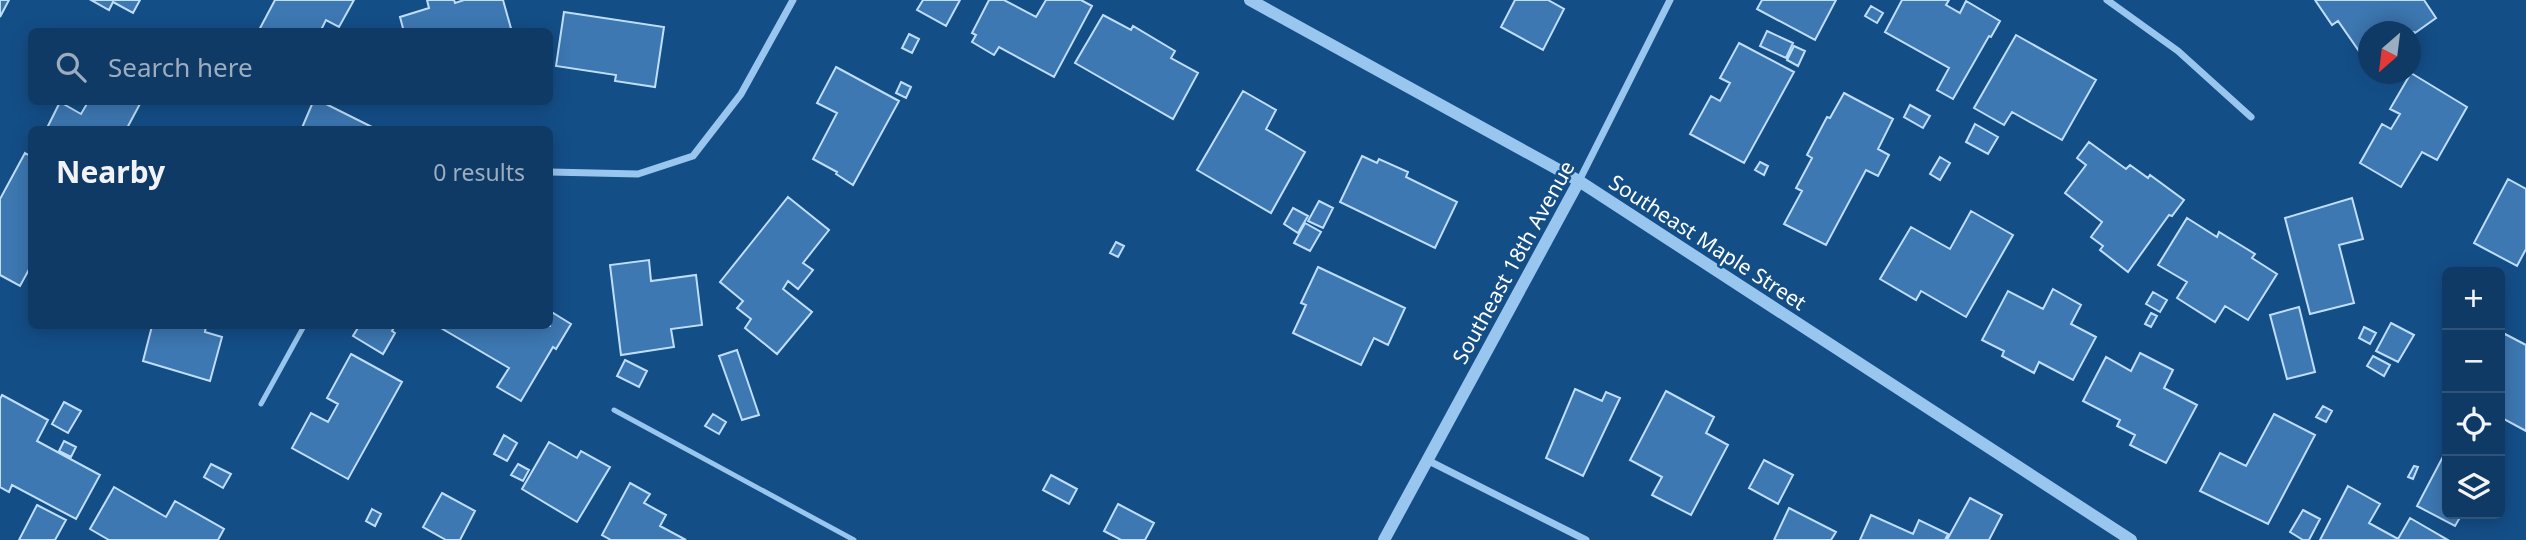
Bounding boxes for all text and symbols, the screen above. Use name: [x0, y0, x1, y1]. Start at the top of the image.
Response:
north arrow: [2358, 21, 2421, 84]
search box: [28, 28, 553, 105]
icon: search: [52, 48, 90, 86]
text: Search here: [108, 49, 253, 85]
text: Nearby: [56, 151, 165, 192]
street label: Southeast 18th Avenue: [1445, 155, 1581, 369]
text: 0 results: [433, 156, 525, 188]
street label: Southeast Maple Street: [1604, 168, 1812, 316]
map controls: [2442, 267, 2505, 519]
button: +: [2442, 267, 2505, 330]
button: −: [2442, 330, 2505, 393]
button: locate: [2442, 393, 2505, 456]
button: layers: [2442, 456, 2505, 519]

